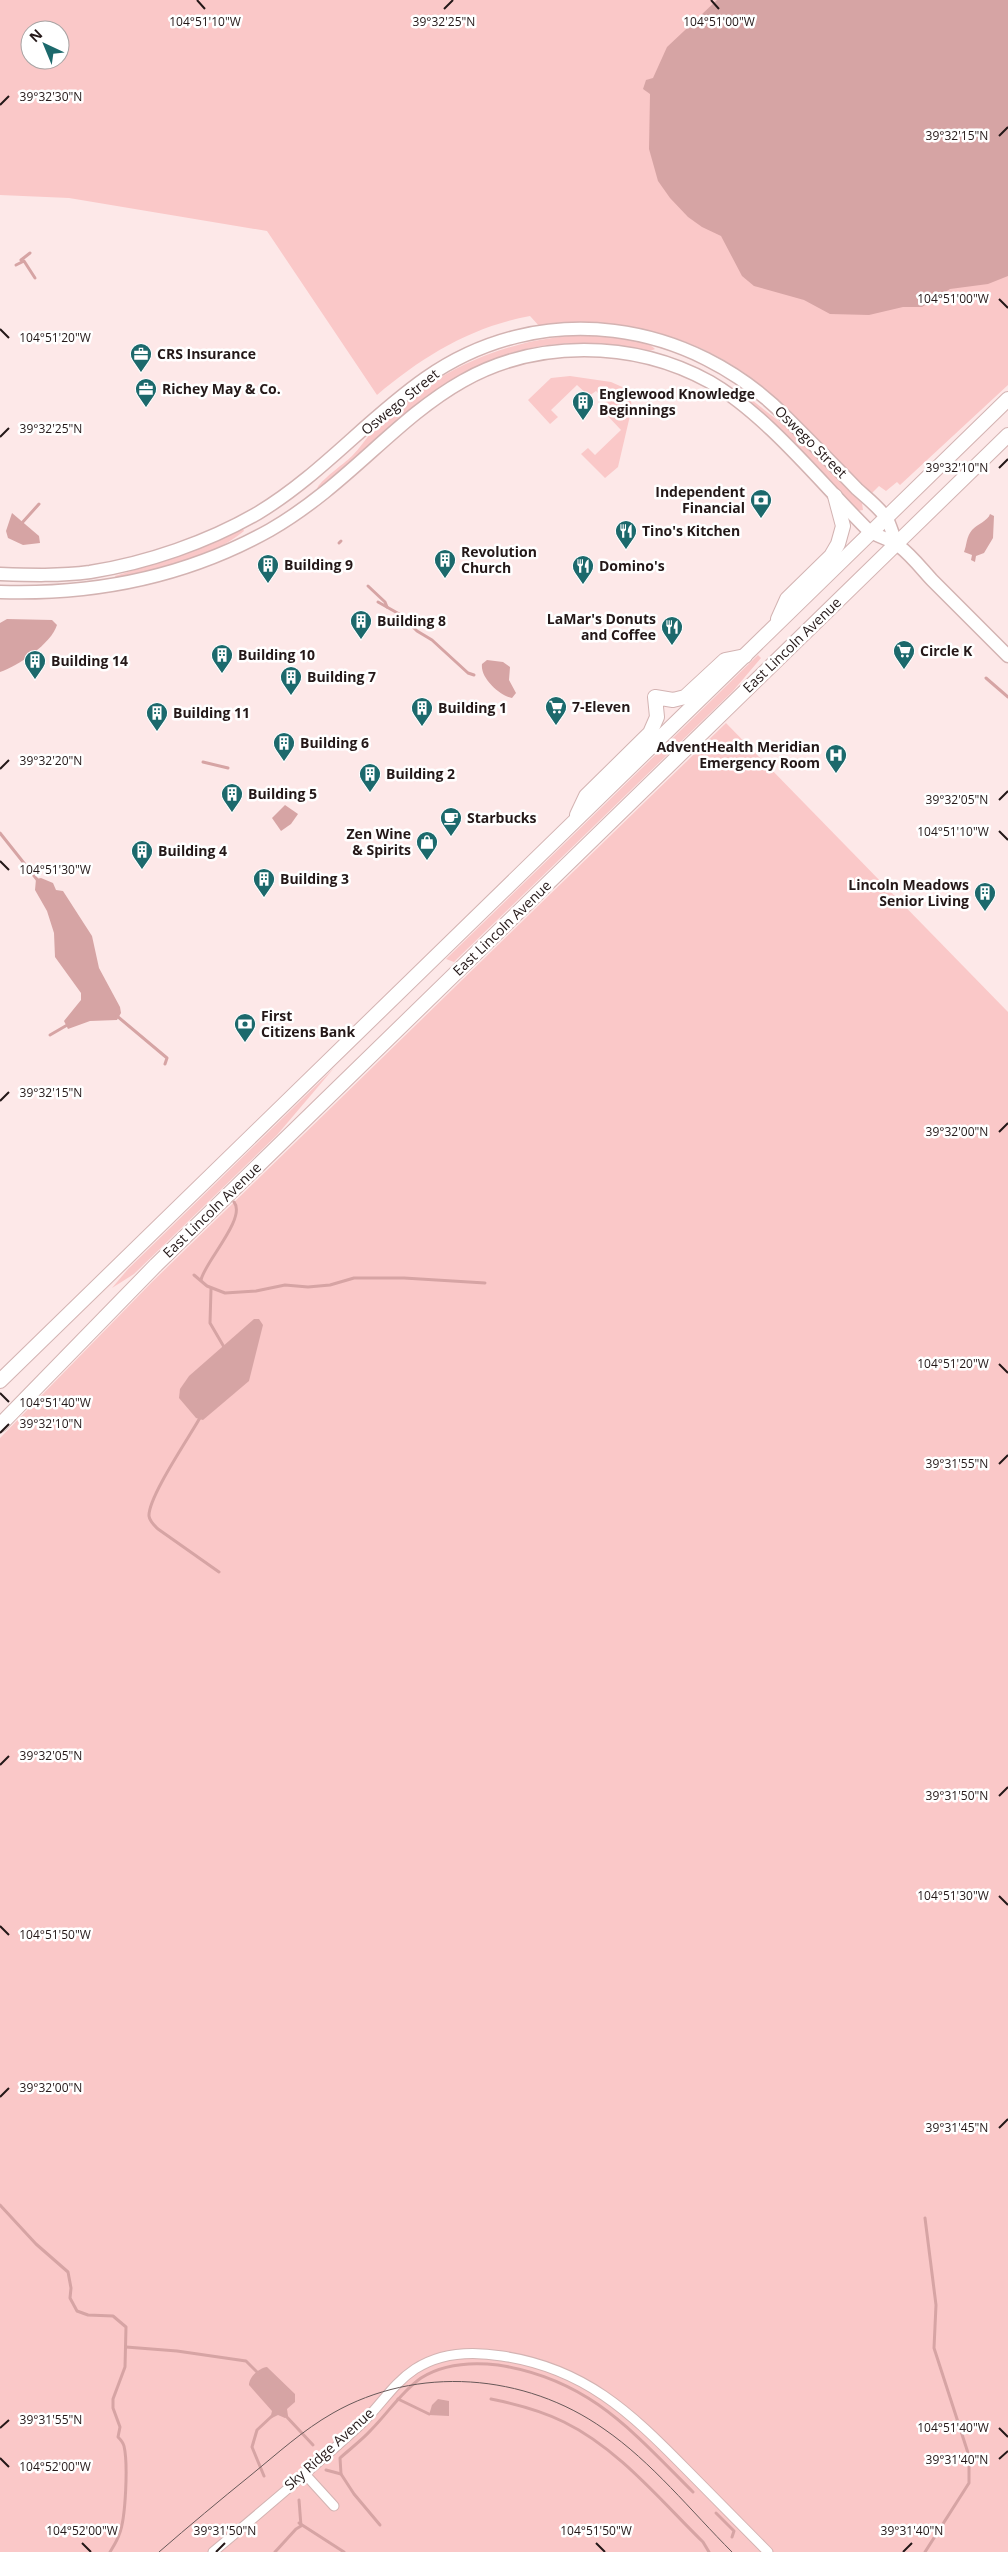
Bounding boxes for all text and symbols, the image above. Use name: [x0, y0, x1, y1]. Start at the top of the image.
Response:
text: 104°51'10"W: [169, 13, 241, 30]
text: 39°32'25"N: [413, 13, 475, 30]
text: 104°51'00"W: [683, 13, 755, 30]
north arrow: [20, 20, 70, 70]
text: N: [25, 24, 46, 46]
text: 39°32'30"N: [20, 88, 82, 105]
text: 39°32'15"N: [926, 127, 988, 144]
text: 104°51'00"W: [917, 290, 989, 307]
text: 104°51'20"W: [19, 329, 91, 346]
office icon: CRS Insurance: [129, 342, 153, 373]
place label: CRS Insurance: [157, 344, 256, 363]
street label: Oswego Street: [357, 364, 443, 439]
office icon: Richey May & Co.: [134, 377, 158, 408]
place label: Richey May & Co.: [162, 379, 281, 398]
place label: Englewood Knowledge Beginnings: [599, 384, 755, 419]
building icon: Englewood Knowledge Beginnings: [571, 390, 595, 421]
street label: Oswego Street: [771, 401, 852, 482]
text: 39°32'25"N: [20, 420, 82, 437]
text: 39°32'10"N: [926, 459, 988, 476]
place label: Independent Financial: [655, 482, 745, 517]
bank icon: Independent Financial: [749, 488, 773, 519]
restaurant icon: Tino's Kitchen: [614, 519, 638, 550]
place label: Tino's Kitchen: [642, 521, 740, 540]
place label: Revolution Church: [461, 542, 537, 577]
building icon: Revolution Church: [433, 548, 457, 579]
building icon: Building 9: [256, 553, 280, 584]
restaurant icon: Domino's: [571, 554, 595, 585]
place label: Building 9: [284, 555, 353, 574]
place label: Domino's: [599, 556, 665, 575]
street label: East Lincoln Avenue: [738, 593, 845, 697]
building icon: Building 8: [349, 609, 373, 640]
place label: LaMar's Donuts and Coffee: [547, 609, 656, 644]
place label: Building 8: [377, 611, 446, 630]
restaurant icon: LaMar's Donuts and Coffee: [660, 615, 684, 646]
supermarket icon: Circle K: [892, 639, 916, 670]
place label: Circle K: [920, 641, 973, 660]
building icon: Building 10: [210, 643, 234, 674]
place label: Building 10: [238, 645, 315, 664]
building icon: Building 14: [23, 649, 47, 680]
place label: Building 14: [51, 651, 128, 670]
building icon: Building 7: [279, 665, 303, 696]
place label: Building 7: [307, 667, 376, 686]
supermarket icon: 7-Eleven: [544, 695, 568, 726]
building icon: Building 1: [410, 696, 434, 727]
place label: 7-Eleven: [572, 697, 630, 716]
place label: Building 1: [438, 698, 507, 717]
building icon: Building 11: [145, 701, 169, 732]
place label: Building 11: [173, 703, 250, 722]
building icon: Building 6: [272, 731, 296, 762]
place label: Building 6: [300, 733, 369, 752]
place label: AdventHealth Meridian Emergency Room: [656, 737, 820, 772]
hospital icon: AdventHealth Meridian Emergency Room: [824, 743, 848, 774]
text: 39°32'20"N: [20, 752, 82, 769]
building icon: Building 2: [358, 762, 382, 793]
place label: Building 2: [386, 764, 455, 783]
building icon: Building 5: [220, 782, 244, 813]
place label: Building 5: [248, 784, 317, 803]
text: 39°32'05"N: [926, 791, 988, 808]
cafe icon: Starbucks: [439, 806, 463, 837]
place label: Starbucks: [467, 808, 537, 827]
text: 104°51'10"W: [917, 823, 989, 840]
place label: Zen Wine & Spirits: [347, 824, 411, 859]
shop icon: Zen Wine & Spirits: [415, 830, 439, 861]
building icon: Building 4: [130, 839, 154, 870]
place label: Building 4: [158, 841, 227, 860]
text: 104°51'30"W: [19, 861, 91, 878]
building icon: Building 3: [252, 867, 276, 898]
place label: Building 3: [280, 869, 349, 888]
place label: Lincoln Meadows Senior Living: [848, 875, 969, 910]
street label: East Lincoln Avenue: [448, 876, 555, 980]
building icon: Lincoln Meadows Senior Living: [973, 881, 997, 912]
place label: First Citizens Bank: [261, 1006, 356, 1041]
bank icon: First Citizens Bank: [233, 1012, 257, 1043]
text: 39°32'15"N: [20, 1084, 82, 1101]
text: 39°32'00"N: [926, 1123, 988, 1140]
street label: East Lincoln Avenue: [158, 1158, 265, 1262]
text: 104°51'20"W: [917, 1355, 989, 1372]
text: 104°51'40"W: [19, 1394, 91, 1411]
text: 39°32'10"N: [20, 1415, 82, 1432]
text: 39°31'55"N: [926, 1455, 988, 1472]
text: 39°32'05"N: [20, 1747, 82, 1764]
text: 39°31'50"N: [926, 1787, 988, 1804]
text: 104°51'30"W: [917, 1887, 989, 1904]
text: 104°51'50"W: [19, 1926, 91, 1943]
text: 39°32'00"N: [20, 2079, 82, 2096]
text: 39°31'45"N: [926, 2119, 988, 2136]
street label: Sky Ridge Avenue: [280, 2403, 378, 2494]
text: 39°31'55"N: [20, 2411, 82, 2428]
text: 104°51'40"W: [917, 2419, 989, 2436]
text: 39°31'40"N: [926, 2451, 988, 2468]
text: 104°52'00"W: [19, 2458, 91, 2475]
text: 104°52'00"W: [46, 2522, 118, 2539]
text: 39°31'50"N: [194, 2522, 256, 2539]
text: 104°51'50"W: [560, 2522, 632, 2539]
text: 39°31'40"N: [881, 2522, 943, 2539]

